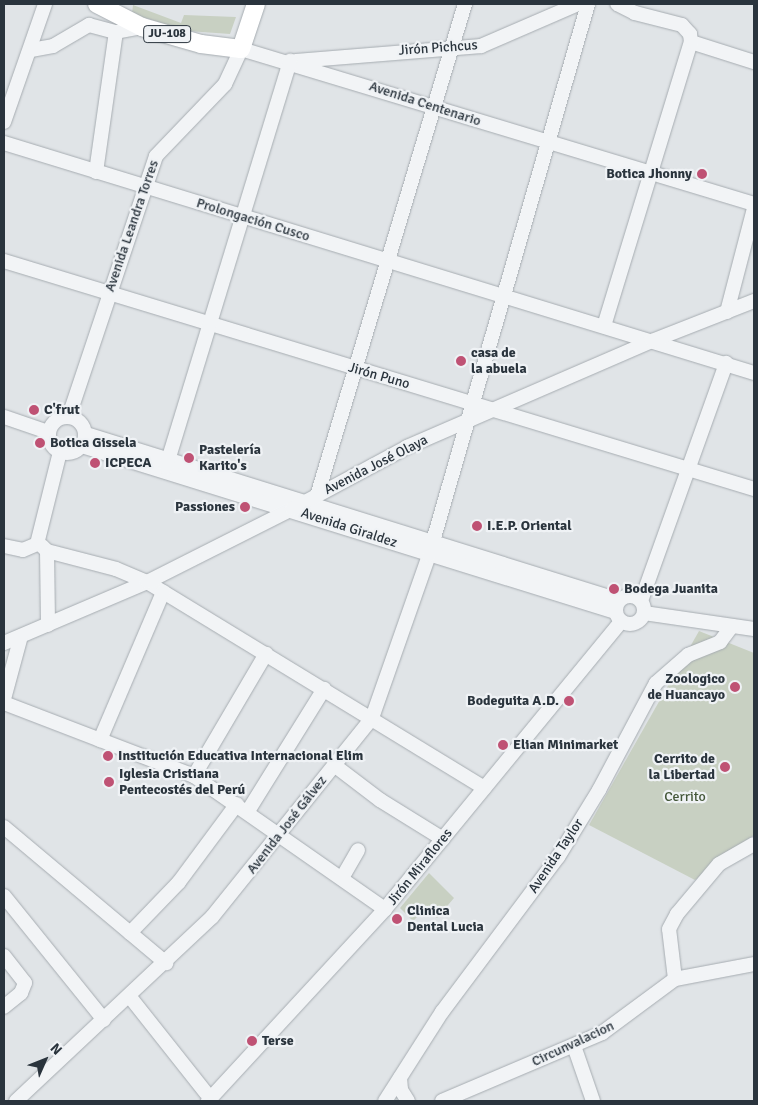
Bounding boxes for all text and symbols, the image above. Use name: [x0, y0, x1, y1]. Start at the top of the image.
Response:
road number: JU-108: [142, 24, 192, 44]
street label: Jirón Pichcus: [398, 37, 478, 59]
street label: Avenida Centenario: [367, 78, 483, 130]
street label: Avenida Leandra Torres: [102, 158, 162, 294]
place label: Botica Jhonny: [606, 166, 692, 182]
marker: Botica Jhonny: [696, 168, 708, 180]
street label: Prolongación Cusco: [194, 195, 312, 245]
place label: casa de la abuela: [471, 345, 527, 378]
marker: casa de la abuela: [455, 355, 467, 367]
street label: Jirón Puno: [346, 359, 412, 393]
place label: C'frut: [44, 402, 80, 418]
marker: C'frut: [28, 404, 40, 416]
street label: Avenida José Olaya: [321, 432, 431, 498]
place label: Botica Gissela: [50, 435, 137, 451]
marker: Botica Gissela: [34, 437, 46, 449]
place label: Pastelería Karito's: [199, 442, 261, 474]
marker: Pastelería Karito's: [183, 452, 195, 464]
place label: ICPECA: [105, 455, 152, 471]
marker: ICPECA: [89, 457, 101, 469]
place label: Passiones: [175, 499, 235, 515]
marker: Passiones: [239, 501, 251, 513]
street label: Avenida Giraldez: [299, 505, 399, 551]
place label: I.E.P. Oriental: [487, 518, 572, 534]
marker: I.E.P. Oriental: [471, 520, 483, 532]
place label: Bodega Juanita: [624, 581, 718, 597]
marker: Bodega Juanita: [608, 583, 620, 595]
place label: Zoologico de Huancayo: [648, 671, 725, 704]
marker: Zoologico de Huancayo: [729, 681, 741, 693]
place label: Bodeguita A.D.: [467, 693, 559, 709]
marker: Bodeguita A.D.: [563, 695, 575, 707]
place label: Elian Minimarket: [513, 737, 618, 753]
marker: Elian Minimarket: [497, 739, 509, 751]
place label: Institución Educativa Internacional Elim: [118, 748, 363, 764]
marker: Institución Educativa Internacional Elim: [102, 750, 114, 762]
place label: Cerrito de la Libertad: [649, 751, 715, 784]
marker: Cerrito de la Libertad: [719, 761, 731, 773]
place label: Iglesia Cristiana Pentecostés del Perú: [119, 766, 245, 799]
street label: Avenida José Gálvez: [243, 773, 331, 877]
marker: Iglesia Cristiana Pentecostés del Perú: [103, 776, 115, 788]
park label: Cerrito: [664, 789, 706, 805]
street label: Avenida Taylor: [525, 816, 587, 896]
street label: Jirón Miraflores: [384, 825, 456, 909]
place label: Clinica Dental Lucia: [407, 903, 484, 936]
marker: Clinica Dental Lucia: [391, 913, 403, 925]
street label: Circunvalacion: [529, 1018, 617, 1070]
place label: Terse: [262, 1033, 294, 1049]
north arrow: [20, 1035, 70, 1085]
marker: Terse: [246, 1035, 258, 1047]
text: N: [47, 1040, 66, 1059]

